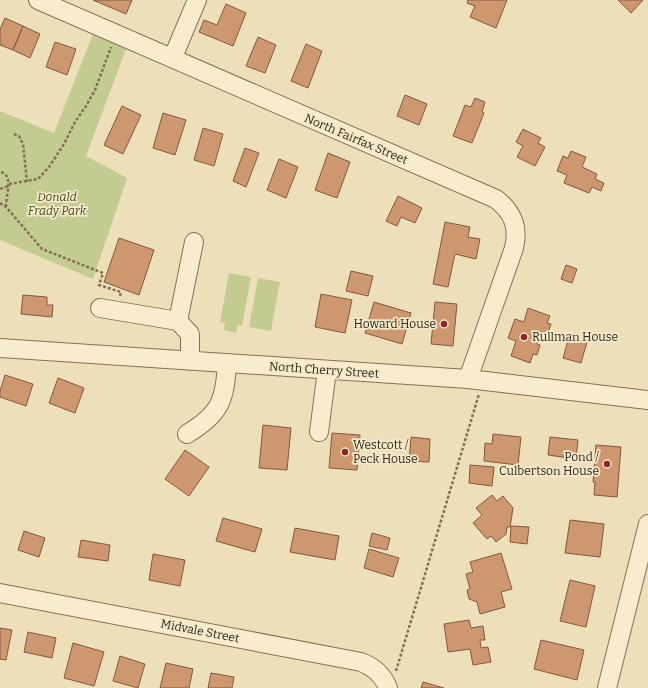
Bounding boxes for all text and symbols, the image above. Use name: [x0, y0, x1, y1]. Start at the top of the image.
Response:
street label: North Fairfax Street: [302, 111, 410, 167]
park label: Donald Frady Park: [28, 190, 87, 218]
place label: Howard House: [354, 317, 436, 331]
marker: Howard House: [439, 319, 449, 329]
place label: Rullman House: [532, 330, 618, 344]
marker: Rullman House: [519, 332, 529, 342]
street label: North Cherry Street: [269, 359, 380, 381]
place label: Westcott / Peck House: [353, 438, 418, 466]
marker: Westcott / Peck House: [340, 447, 350, 457]
place label: Pond / Culbertson House: [499, 450, 599, 478]
marker: Pond / Culbertson House: [602, 459, 612, 469]
street label: Midvale Street: [159, 616, 241, 646]

